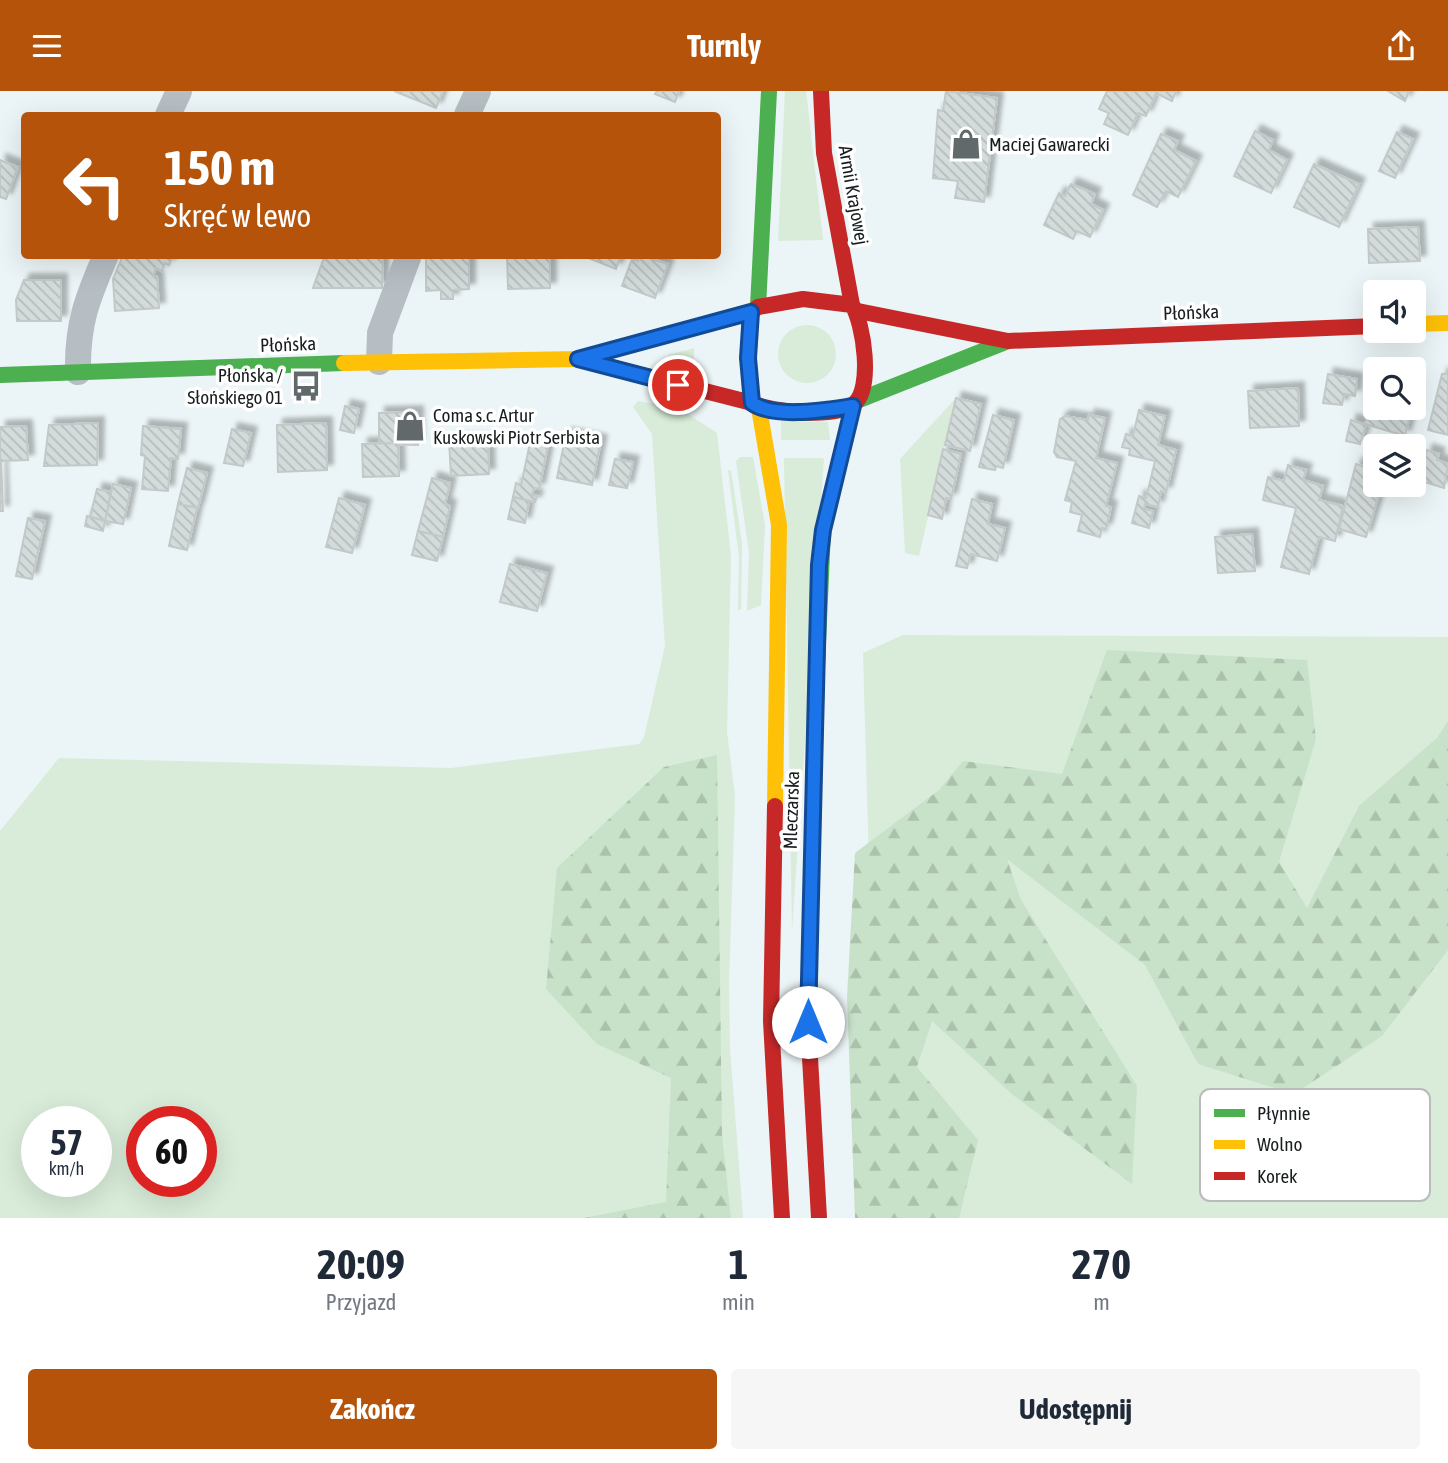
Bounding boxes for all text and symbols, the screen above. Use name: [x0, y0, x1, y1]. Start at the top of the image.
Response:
icon: menu: [28, 27, 66, 65]
text: Turnly: [687, 27, 761, 64]
icon: share: [1382, 27, 1420, 65]
shop icon: Maciej Gawarecki: [949, 127, 983, 161]
place label: Maciej Gawarecki: [989, 133, 1110, 155]
text: 150 m: [164, 139, 275, 195]
icon: left: [49, 140, 140, 231]
street label: Armii Krajowej: [834, 144, 874, 246]
text: Skręć w lewo: [164, 197, 311, 234]
map controls: [1363, 280, 1426, 497]
button: sound: [1363, 280, 1426, 343]
street label: Płońska: [1163, 300, 1219, 324]
street label: Płońska: [260, 332, 316, 356]
pin: [648, 355, 708, 415]
button: search: [1363, 357, 1426, 420]
place label: Płońska / Słońskiego 01: [187, 364, 284, 408]
icon: arrive: [659, 366, 697, 404]
bus stop icon: Płońska / Słońskiego 01: [289, 369, 323, 403]
place label: Coma s.c. Artur Kuskowski Piotr Serbista: [433, 404, 600, 448]
shop icon: Coma s.c. Artur Kuskowski Piotr Serbista: [393, 409, 427, 443]
button: layers: [1363, 434, 1426, 497]
street label: Mleczarska: [779, 770, 803, 850]
position arrow: [771, 985, 845, 1059]
legend: [1200, 1089, 1430, 1201]
text: Płynnie: [1257, 1102, 1310, 1124]
speed limit sign: 60: [126, 1106, 217, 1197]
text: 57: [50, 1122, 83, 1162]
text: Wolno: [1257, 1133, 1302, 1155]
text: km/h: [49, 1158, 84, 1179]
text: Korek: [1257, 1165, 1298, 1187]
text: 20:09: [317, 1240, 405, 1288]
text: 1: [729, 1240, 748, 1288]
text: 270: [1072, 1240, 1131, 1288]
text: Przyjazd: [326, 1289, 396, 1315]
text: min: [722, 1289, 755, 1315]
text: m: [1093, 1289, 1110, 1315]
button: Zakończ: [28, 1369, 717, 1449]
button: Udostępnij: [731, 1369, 1420, 1449]

